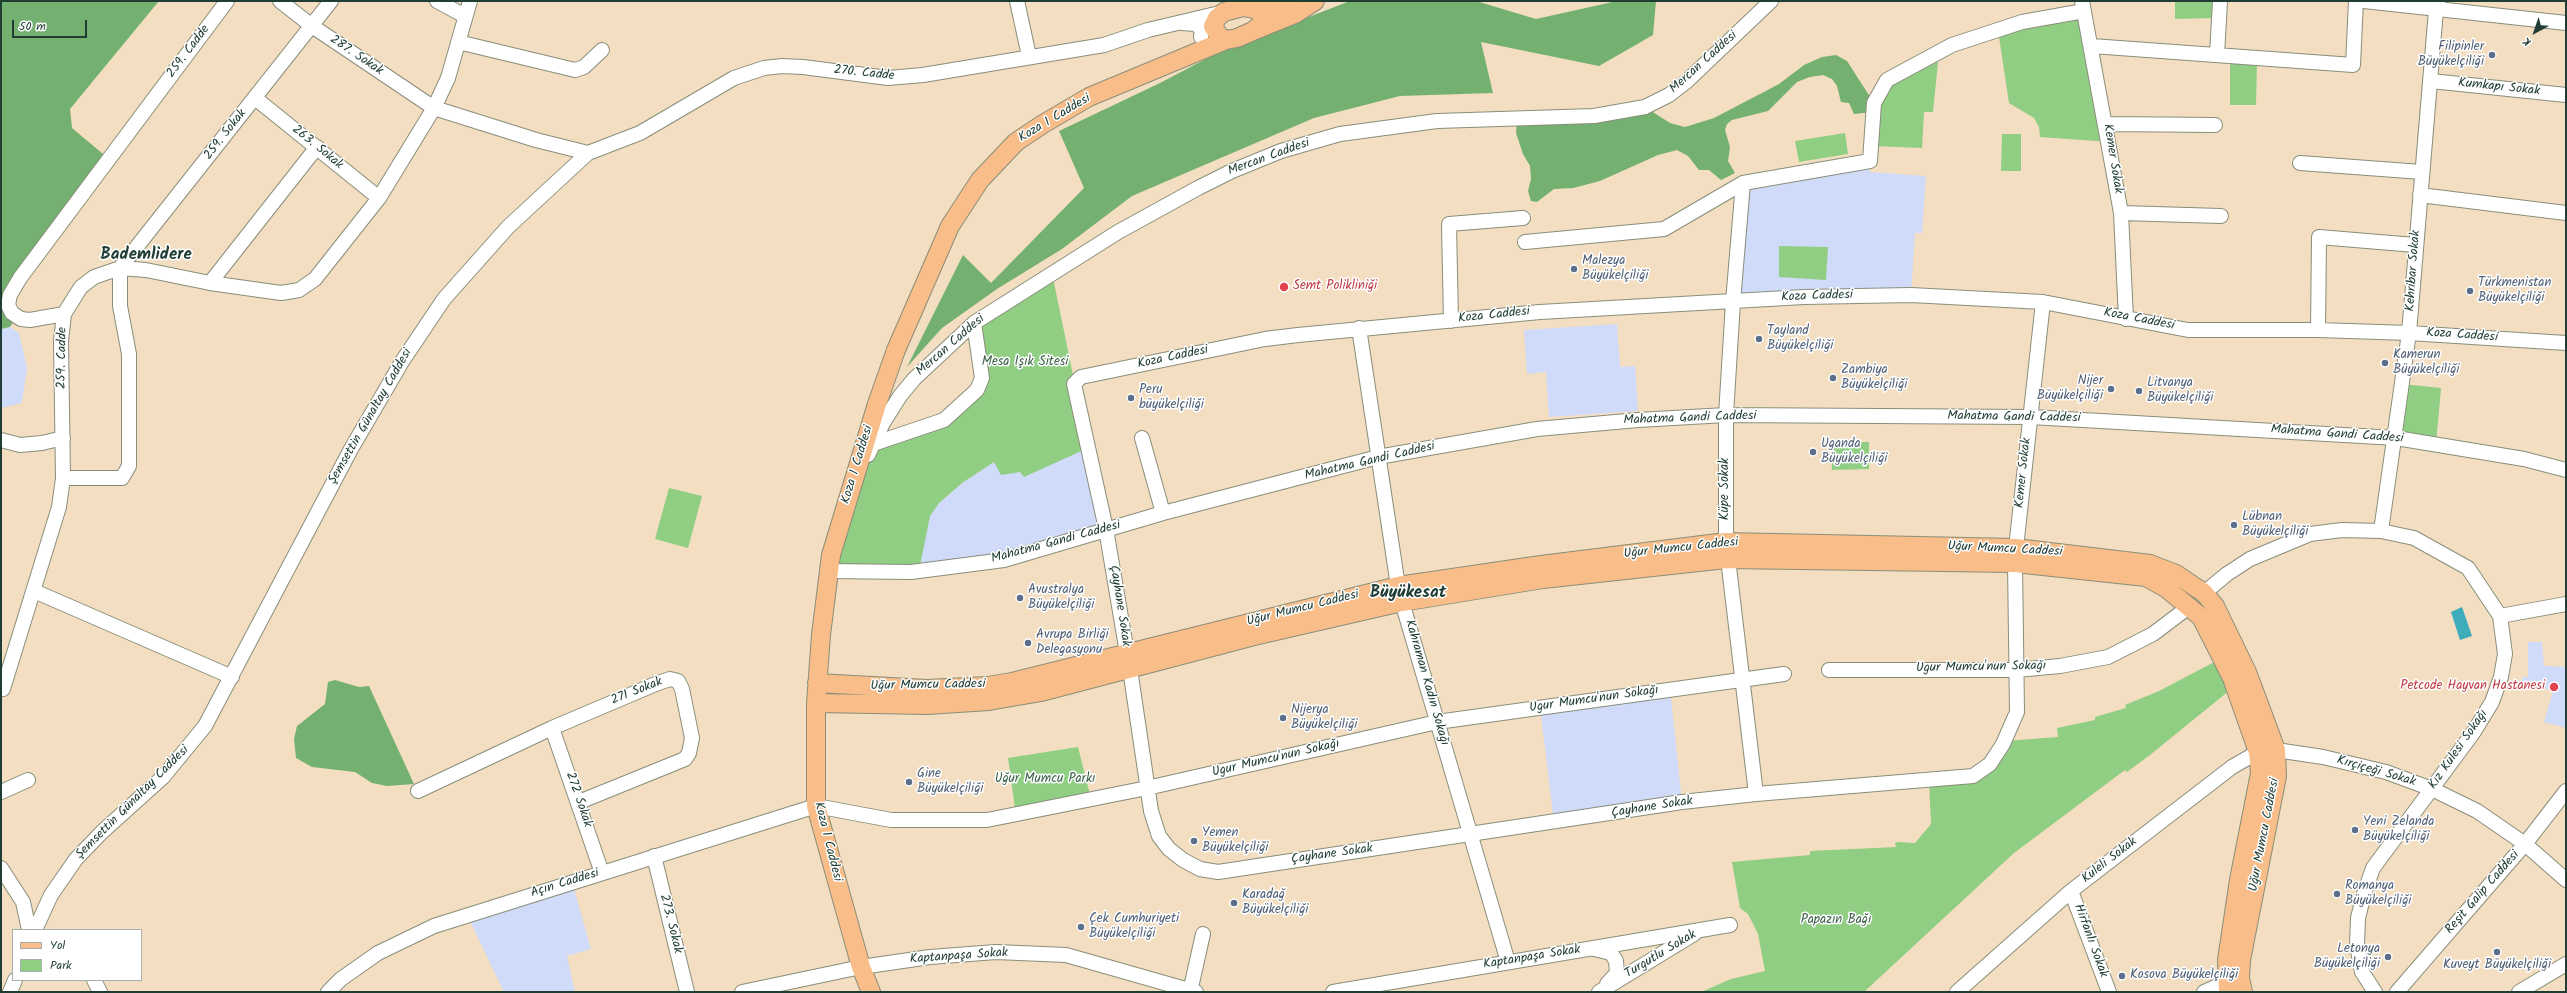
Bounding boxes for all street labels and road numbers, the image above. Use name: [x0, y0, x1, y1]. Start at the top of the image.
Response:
street label: 259. Cadde: [164, 23, 214, 81]
street label: Mercan Caddesi: [1667, 29, 1741, 97]
street label: 287. Sokak: [326, 33, 386, 79]
street label: 270. Cadde: [833, 63, 895, 85]
street label: Kumkapı Sokak: [2457, 76, 2541, 100]
street label: Koza 1 Caddesi: [1016, 91, 1094, 147]
street label: 259. Sokak: [201, 106, 251, 164]
street label: 263. Sokak: [288, 123, 346, 173]
street label: Kemer Sokak: [2099, 123, 2125, 195]
street label: Mercan Caddesi: [1226, 136, 1312, 180]
street label: Kehribar Sokak: [2403, 230, 2425, 312]
street label: Koza Caddesi: [1781, 288, 1853, 306]
street label: Koza Caddesi: [1457, 304, 1531, 328]
street label: Koza Caddesi: [2102, 305, 2176, 335]
street label: Mercan Caddesi: [914, 312, 988, 380]
street label: Koza Caddesi: [2426, 326, 2498, 346]
street label: 259. Cadde: [55, 327, 71, 389]
street label: Koza Caddesi: [1136, 343, 1210, 373]
street label: Şemsettin Günaltay Caddesi: [326, 346, 416, 488]
street label: Mahatma Gandi Caddesi: [1623, 409, 1757, 429]
street label: Mahatma Gandi Caddesi: [1947, 409, 2081, 427]
street label: Mahatma Gandi Caddesi: [2270, 423, 2404, 447]
street label: Koza 1 Caddesi: [839, 424, 877, 506]
street label: Kemer Sokak: [2013, 437, 2035, 509]
street label: Mahatma Gandi Caddesi: [1303, 439, 1437, 485]
street label: Küpe Sokak: [1718, 458, 1734, 520]
street label: Mahatma Gandi Caddesi: [990, 518, 1122, 568]
street label: Uğur Mumcu Caddesi: [1623, 535, 1739, 563]
street label: Uğur Mumcu Caddesi: [1947, 539, 2063, 561]
street label: Çayhane Sokak: [1105, 564, 1133, 648]
street label: Uğur Mumcu Caddesi: [1245, 588, 1361, 630]
street label: Kahraman Kadın Sokağı: [1401, 618, 1451, 748]
street label: Ugur Mumcu'nun Sokağı: [1916, 659, 2046, 677]
street label: 271 Sokak: [609, 675, 665, 709]
street label: Uğur Mumcu Caddesi: [870, 677, 986, 695]
street label: Ugur Mumcu'nun Sokağı: [1528, 683, 1660, 717]
street label: Kız Kulesi Sokağı: [2426, 707, 2492, 793]
street label: Ugur Mumcu'nun Sokağı: [1211, 737, 1341, 781]
street label: Şemsettin Günaltay Caddesi: [73, 743, 193, 863]
street label: Kırçiçeği Sokak: [2335, 753, 2417, 791]
street label: 272 Sokak: [561, 770, 595, 830]
street label: Uğur Mumcu Caddesi: [2246, 777, 2284, 893]
street label: Çayhane Sokak: [1610, 794, 1694, 822]
street label: Koza 1 Caddesi: [810, 801, 844, 883]
street label: Kuleli Sokak: [2079, 835, 2141, 887]
street label: Çayhane Sokak: [1290, 842, 1374, 868]
street label: Reşit Galip Caddesi: [2443, 848, 2523, 938]
street label: Açın Caddesi: [529, 866, 601, 902]
street label: 273. Sokak: [655, 893, 685, 955]
street label: Hirfanlı Sokak: [2070, 902, 2110, 980]
street label: Turgutlu Sokak: [1622, 928, 1700, 982]
street label: Kaptanpaşa Sokak: [1482, 943, 1582, 973]
street label: Kaptanpaşa Sokak: [909, 946, 1009, 968]

